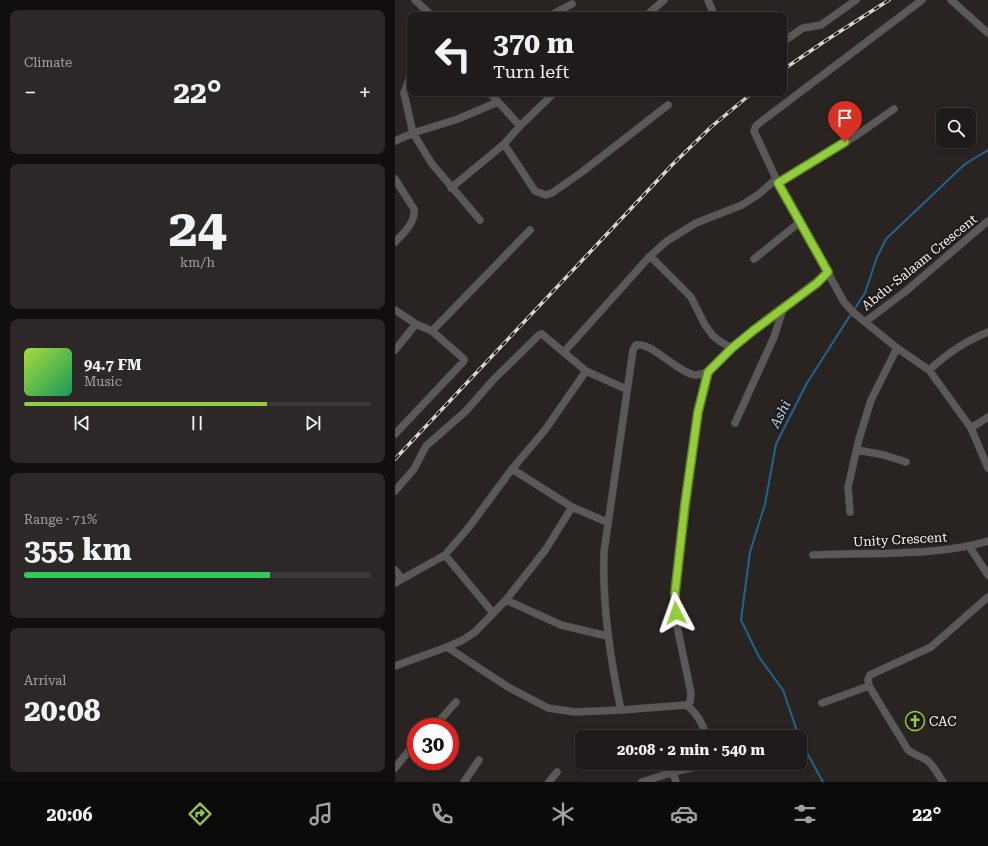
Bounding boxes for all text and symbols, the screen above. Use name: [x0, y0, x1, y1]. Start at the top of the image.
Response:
text: 370 m: [493, 27, 574, 60]
icon: left: [427, 28, 479, 80]
text: Climate: [24, 55, 72, 70]
text: Turn left: [493, 61, 569, 82]
text: 22°: [173, 75, 222, 110]
text: −: [24, 80, 36, 105]
text: +: [359, 80, 371, 105]
pin: [828, 101, 862, 142]
icon: arrive: [834, 107, 856, 129]
map controls: [936, 108, 976, 148]
button: search: [936, 108, 976, 148]
text: 24: [168, 198, 227, 259]
street label: Abdu-Salaam Crescent: [859, 211, 980, 313]
text: km/h: [180, 255, 215, 270]
text: 94.7 FM: [84, 356, 141, 374]
text: Music: [84, 374, 122, 389]
water label: Ashi: [766, 398, 794, 431]
icon: previous: [71, 412, 93, 434]
icon: pause: [186, 412, 208, 434]
icon: next: [302, 412, 324, 434]
text: Range · 71%: [24, 512, 97, 527]
street label: Unity Crescent: [853, 530, 948, 549]
text: 355 km: [24, 532, 132, 567]
position arrow: [655, 592, 697, 634]
text: Arrival: [24, 673, 66, 688]
text: 20:08: [24, 693, 101, 728]
church icon: CAC: [904, 710, 926, 732]
place label: CAC: [929, 714, 956, 729]
speed limit sign: 30: [407, 718, 459, 770]
text: 20:08 · 2 min · 540 m: [617, 741, 765, 759]
icon: directions: [186, 800, 214, 828]
icon: music: [307, 800, 335, 828]
icon: phone: [428, 800, 456, 828]
icon: climate: [549, 800, 577, 828]
icon: car: [670, 800, 698, 828]
icon: filters: [791, 800, 819, 828]
text: 20:06: [47, 804, 93, 825]
text: 22°: [912, 804, 941, 825]

